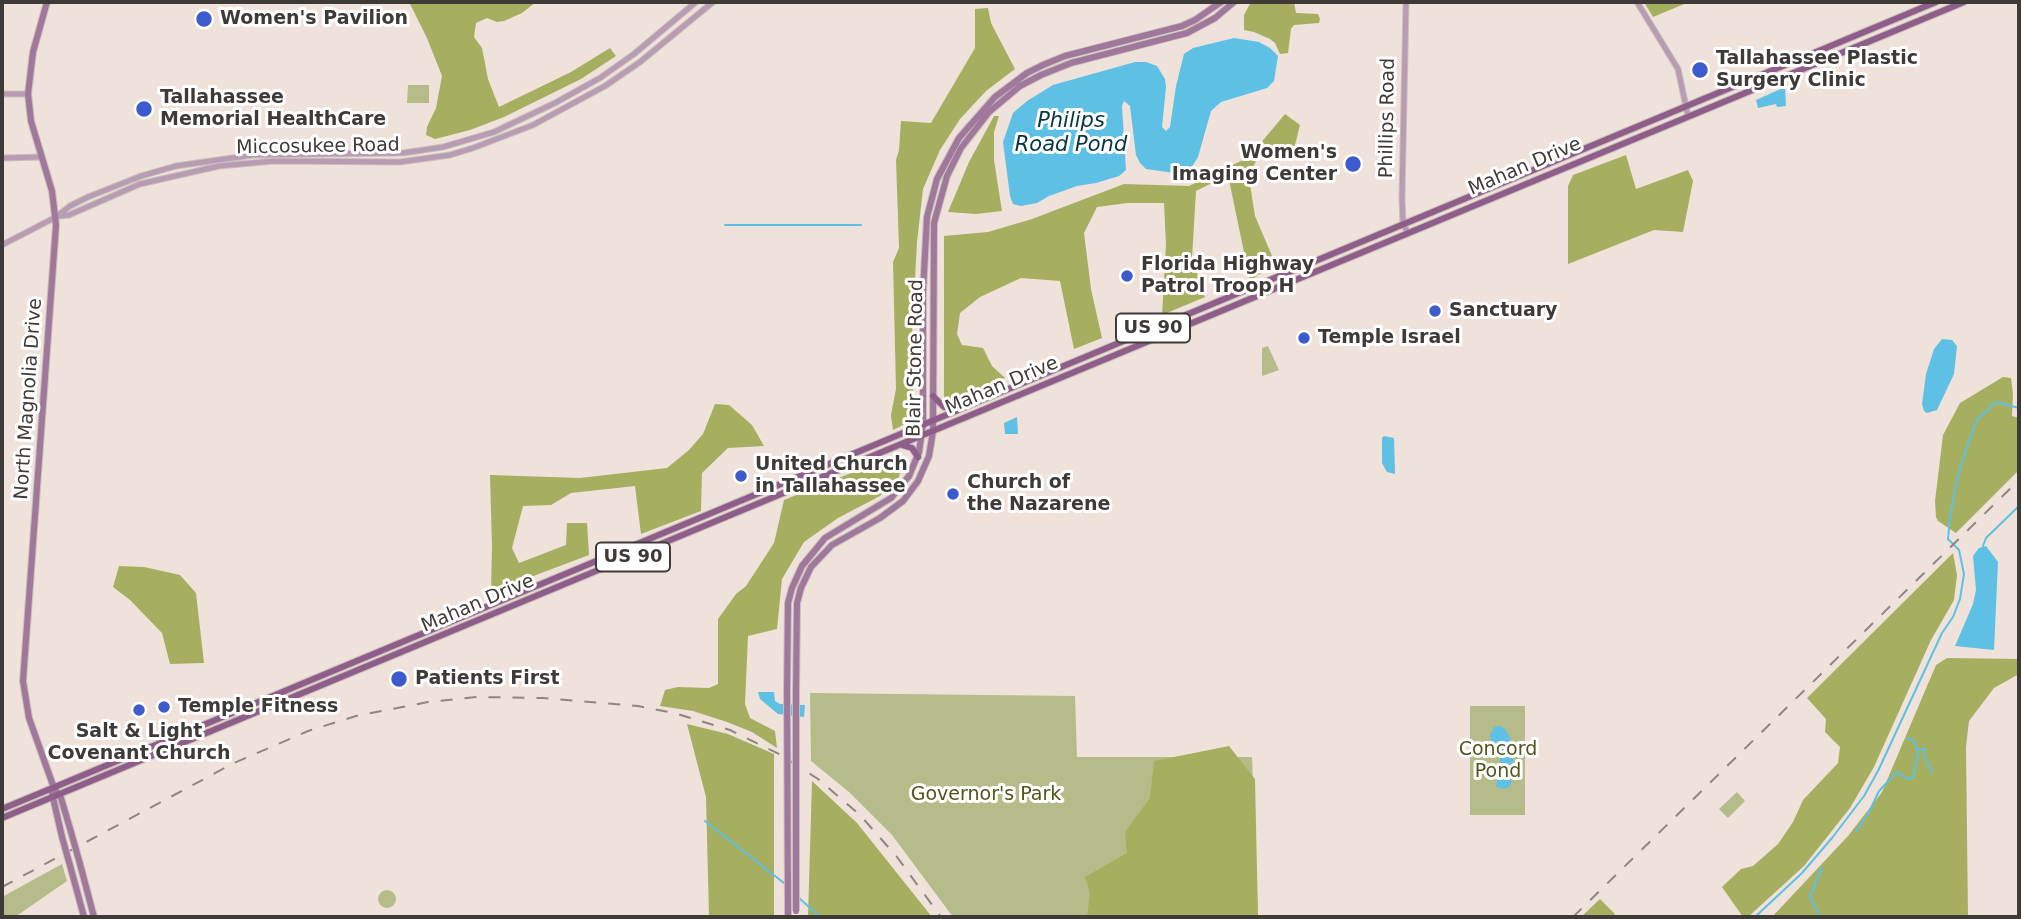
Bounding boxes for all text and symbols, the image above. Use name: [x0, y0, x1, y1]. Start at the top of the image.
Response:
place label: Women's Pavilion: [220, 8, 408, 30]
marker: Women's Pavilion: [194, 9, 214, 29]
place label: Tallahassee Plastic Surgery Clinic: [1716, 48, 1918, 92]
street label: Phillips Road: [1376, 58, 1400, 178]
marker: Tallahassee Plastic Surgery Clinic: [1690, 60, 1710, 80]
place label: Tallahassee Memorial HealthCare: [160, 87, 386, 131]
marker: Tallahassee Memorial HealthCare: [134, 99, 154, 119]
water label: Philips Road Pond: [1015, 109, 1127, 159]
street label: Mahan Drive: [1465, 133, 1585, 201]
street label: Miccosukee Road: [236, 134, 400, 160]
place label: Women's Imaging Center: [1172, 142, 1337, 186]
marker: Women's Imaging Center: [1343, 154, 1363, 174]
place label: Florida Highway Patrol Troop H: [1141, 254, 1314, 298]
marker: Florida Highway Patrol Troop H: [1119, 268, 1135, 284]
street label: Blair Stone Road: [903, 279, 929, 437]
street label: North Magnolia Drive: [11, 298, 47, 500]
place label: Sanctuary: [1449, 300, 1557, 322]
marker: Sanctuary: [1427, 303, 1443, 319]
road number: US 90: [1116, 314, 1190, 342]
place label: Temple Israel: [1318, 327, 1461, 349]
marker: Temple Israel: [1296, 330, 1312, 346]
street label: Mahan Drive: [942, 352, 1062, 420]
place label: United Church in Tallahassee: [755, 454, 908, 498]
marker: United Church in Tallahassee: [733, 468, 749, 484]
place label: Church of the Nazarene: [967, 472, 1110, 516]
marker: Church of the Nazarene: [945, 486, 961, 502]
road number: US 90: [596, 542, 670, 572]
street label: Mahan Drive: [418, 570, 538, 638]
place label: Patients First: [415, 668, 560, 690]
marker: Patients First: [389, 669, 409, 689]
place label: Temple Fitness: [178, 696, 338, 718]
marker: Temple Fitness: [156, 699, 172, 715]
marker: Salt & Light Covenant Church: [131, 702, 147, 718]
place label: Salt & Light Covenant Church: [48, 721, 230, 765]
park label: Concord Pond: [1459, 739, 1537, 783]
park label: Governor's Park: [911, 784, 1061, 806]

